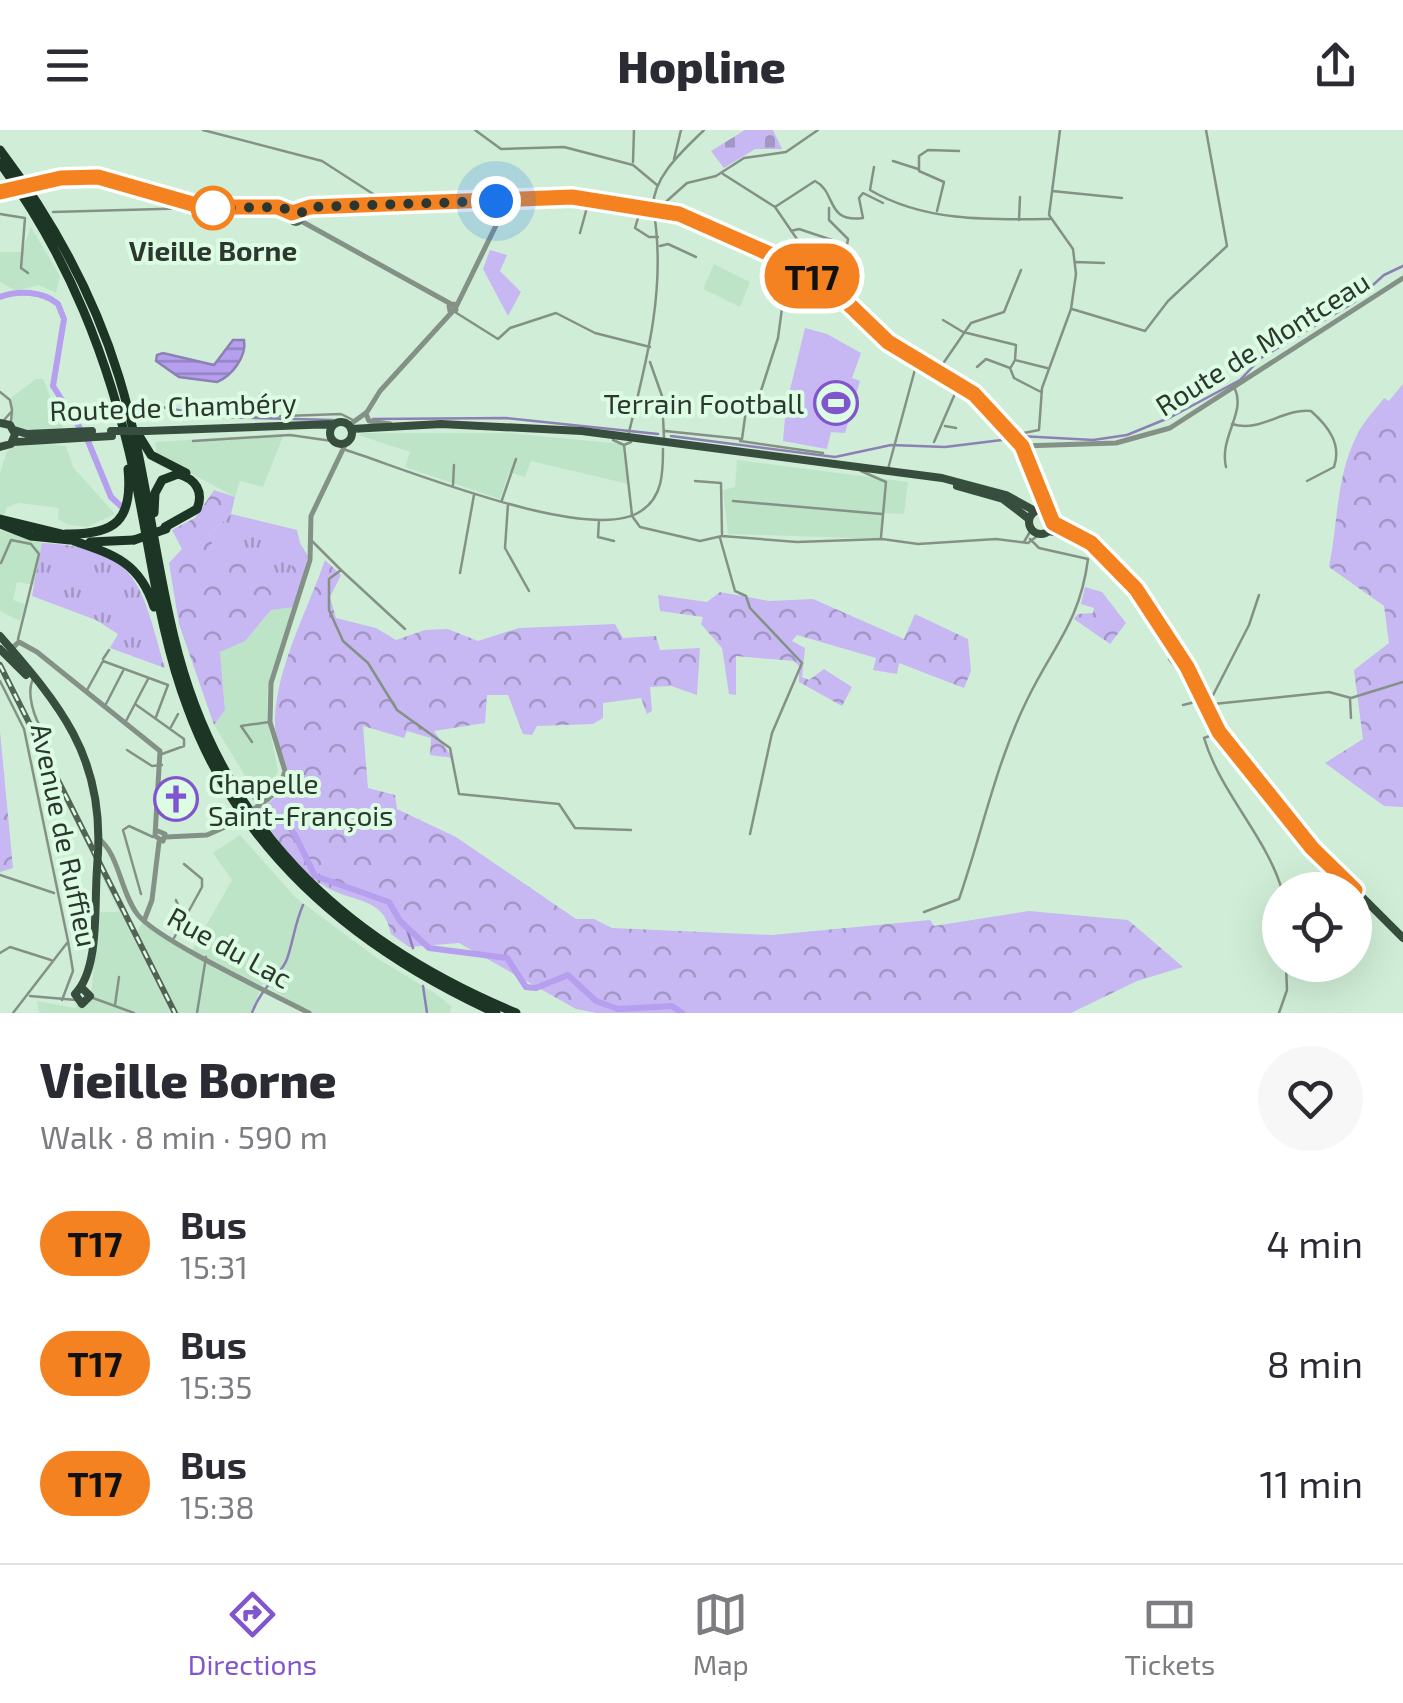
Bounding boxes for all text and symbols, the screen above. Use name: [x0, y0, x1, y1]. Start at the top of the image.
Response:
icon: menu: [40, 38, 95, 93]
text: Hopline: [617, 38, 786, 92]
icon: share: [1308, 38, 1363, 93]
your location: [471, 176, 521, 226]
marker: Vieille Borne: [192, 187, 234, 229]
place label: Vieille Borne: [129, 233, 297, 267]
line badge: T17: [754, 244, 870, 308]
text: T17: [785, 255, 839, 297]
street label: Route de Montceau: [1149, 264, 1375, 422]
sports icon: Terrain Football: [813, 380, 859, 426]
street label: Route de Chambéry: [49, 385, 297, 427]
place label: Terrain Football: [603, 386, 805, 420]
street label: Avenue de Ruffieu: [25, 720, 105, 950]
place label: Chapelle Saint-François: [208, 766, 393, 833]
church icon: Chapelle Saint-François: [153, 776, 199, 822]
map controls: [1262, 872, 1372, 982]
button: locate: [1262, 872, 1372, 982]
street label: Rue du Lac: [162, 899, 298, 995]
button: heart: [1258, 1046, 1363, 1151]
text: Vieille Borne: [40, 1050, 337, 1108]
text: Walk · 8 min · 590 m: [40, 1117, 328, 1155]
text: Bus: [180, 1201, 247, 1247]
text: 4 min: [1266, 1220, 1363, 1266]
text: T17: [68, 1222, 122, 1264]
text: 15:31: [180, 1247, 248, 1285]
text: Bus: [180, 1321, 247, 1367]
text: 8 min: [1267, 1340, 1363, 1386]
text: T17: [68, 1342, 122, 1384]
text: 15:35: [180, 1367, 252, 1405]
text: Bus: [180, 1441, 247, 1487]
text: 11 min: [1259, 1460, 1363, 1506]
text: T17: [68, 1462, 122, 1504]
text: 15:38: [180, 1487, 255, 1525]
tab: Directions: [188, 1587, 317, 1681]
tab: Map: [693, 1587, 749, 1681]
tab: Tickets: [1124, 1587, 1215, 1681]

